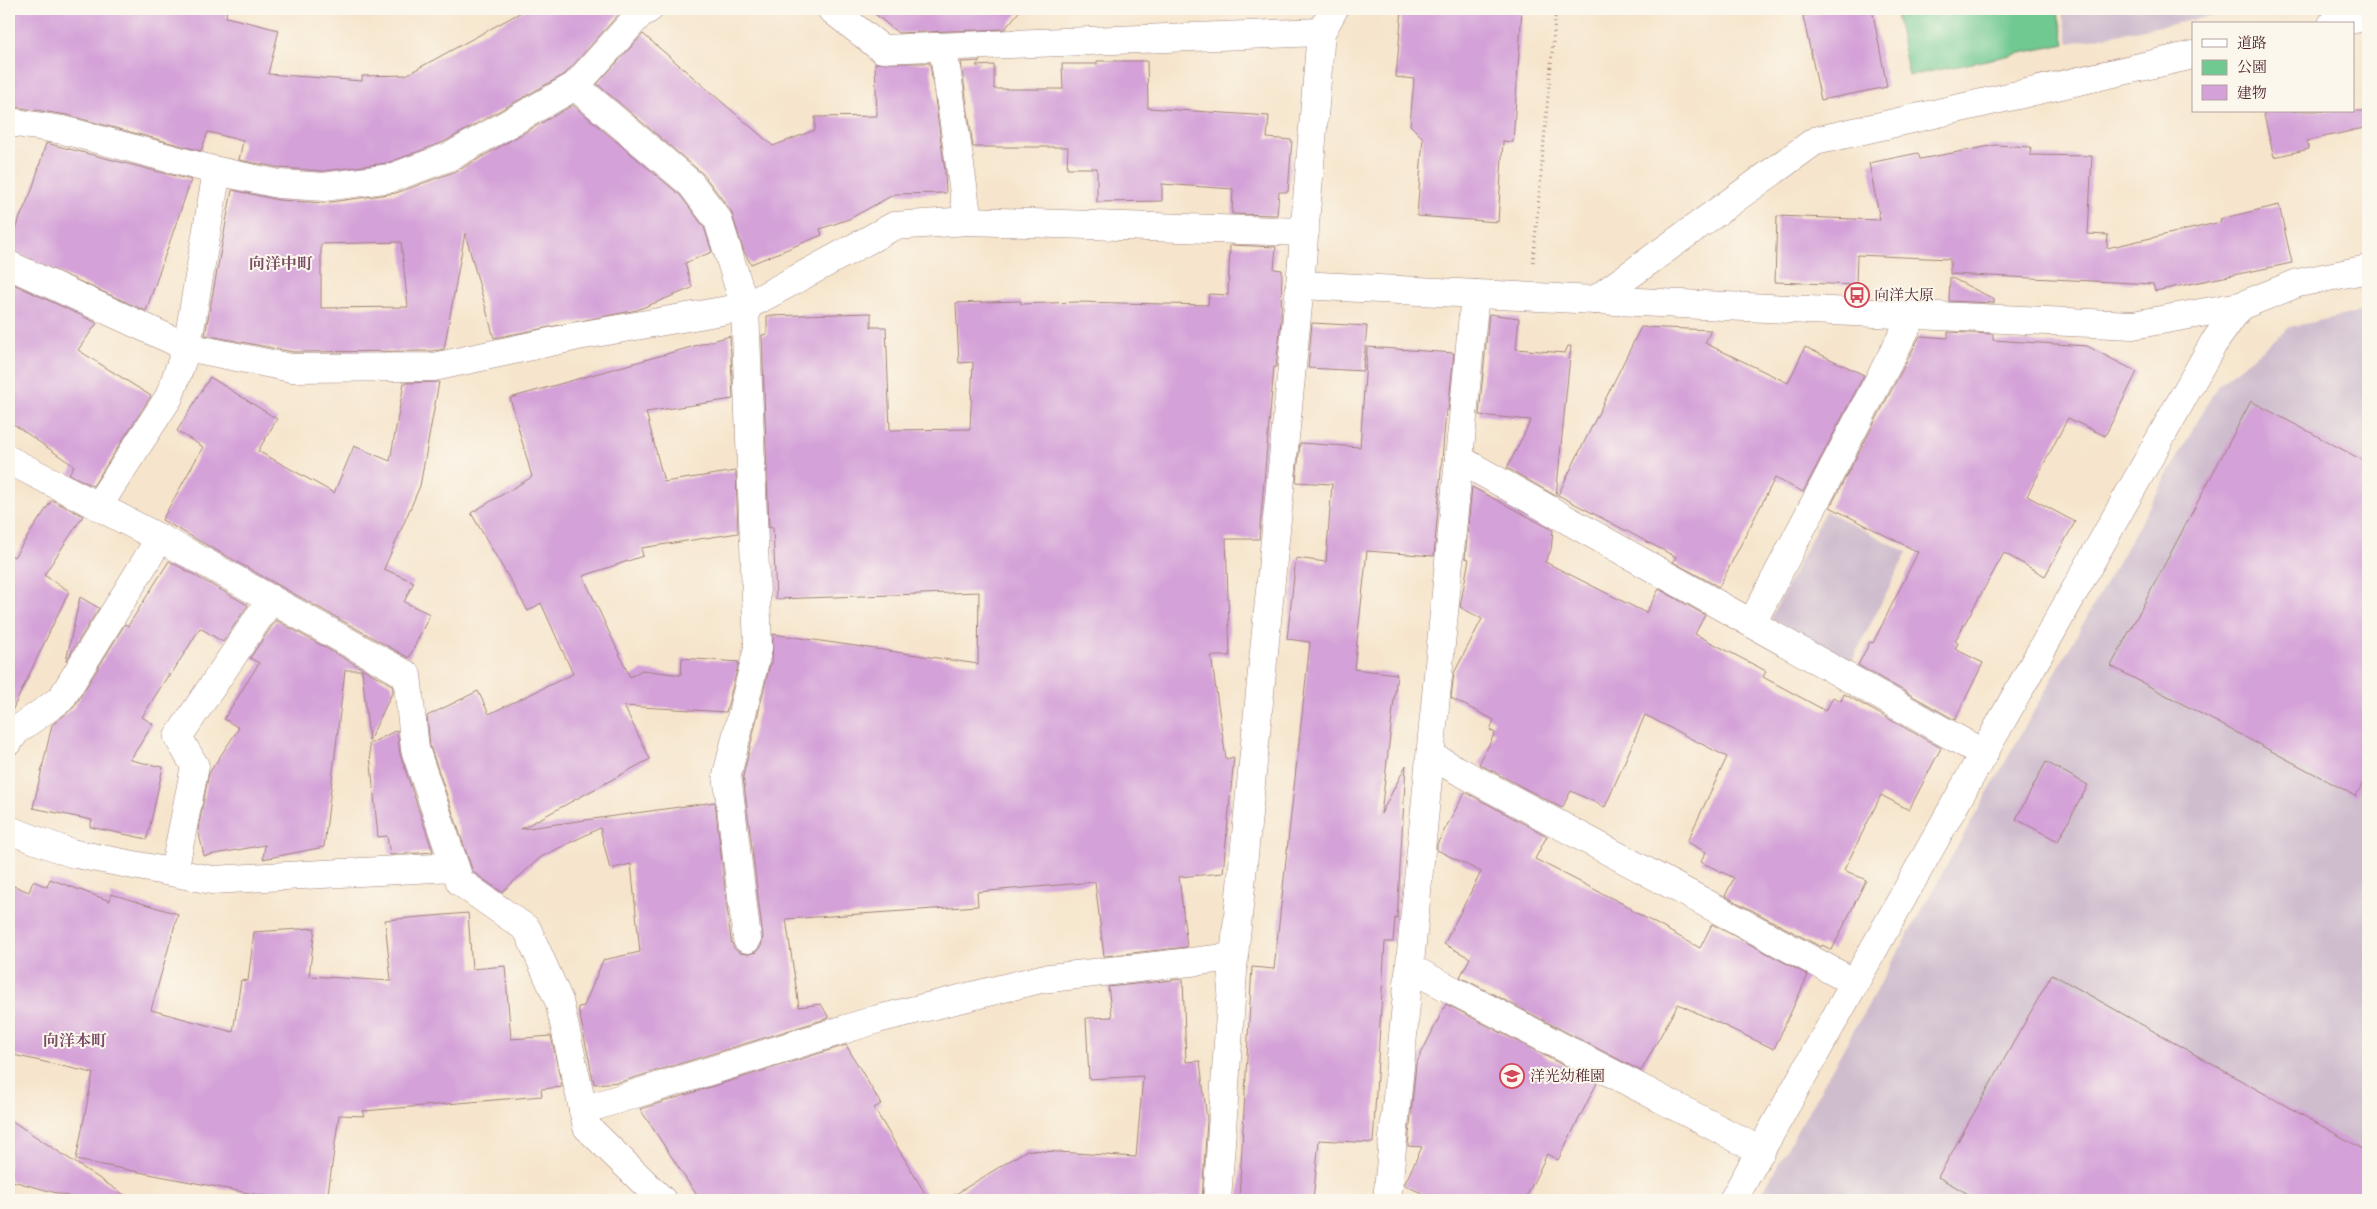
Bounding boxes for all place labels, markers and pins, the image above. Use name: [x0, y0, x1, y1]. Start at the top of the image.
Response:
bus stop icon: 向洋大原: [1844, 282, 1870, 308]
place label: 向洋大原: [1874, 286, 1934, 304]
school or university icon: 洋光幼稚園: [1499, 1063, 1525, 1089]
place label: 洋光幼稚園: [1530, 1067, 1605, 1085]

